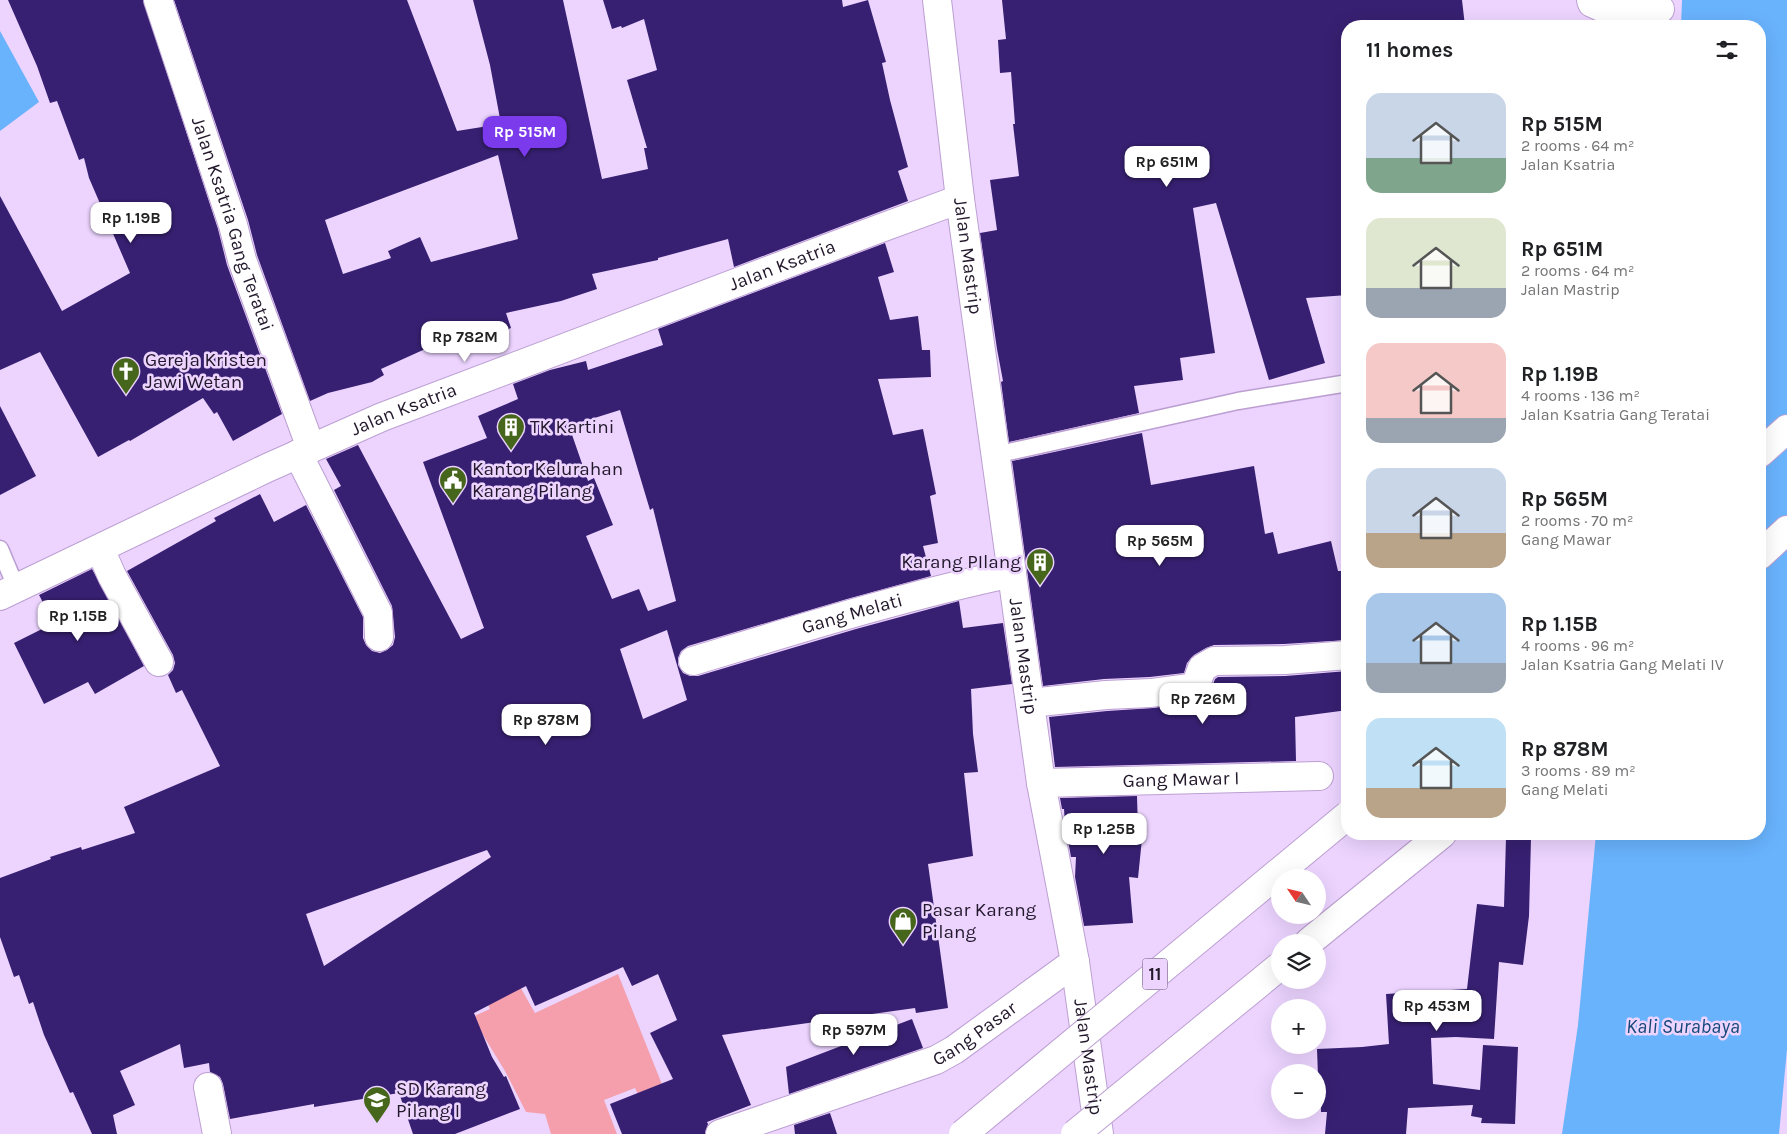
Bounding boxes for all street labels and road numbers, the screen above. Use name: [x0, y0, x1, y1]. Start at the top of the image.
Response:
street label: Jalan Ksatria Gang Teratai: [187, 114, 278, 334]
street label: Jalan Mastrip: [949, 197, 987, 316]
street label: Jalan Ksatria: [726, 235, 839, 295]
street label: Jalan Ksatria: [347, 379, 460, 440]
street label: Gang Melati: [799, 589, 905, 639]
street label: Jalan Mastrip: [1004, 597, 1042, 716]
street label: Gang Mawar I: [1122, 767, 1240, 792]
road number: 11: [1142, 959, 1168, 990]
street label: Gang Pasar: [929, 997, 1021, 1071]
street label: Jalan Mastrip: [1069, 997, 1107, 1117]

